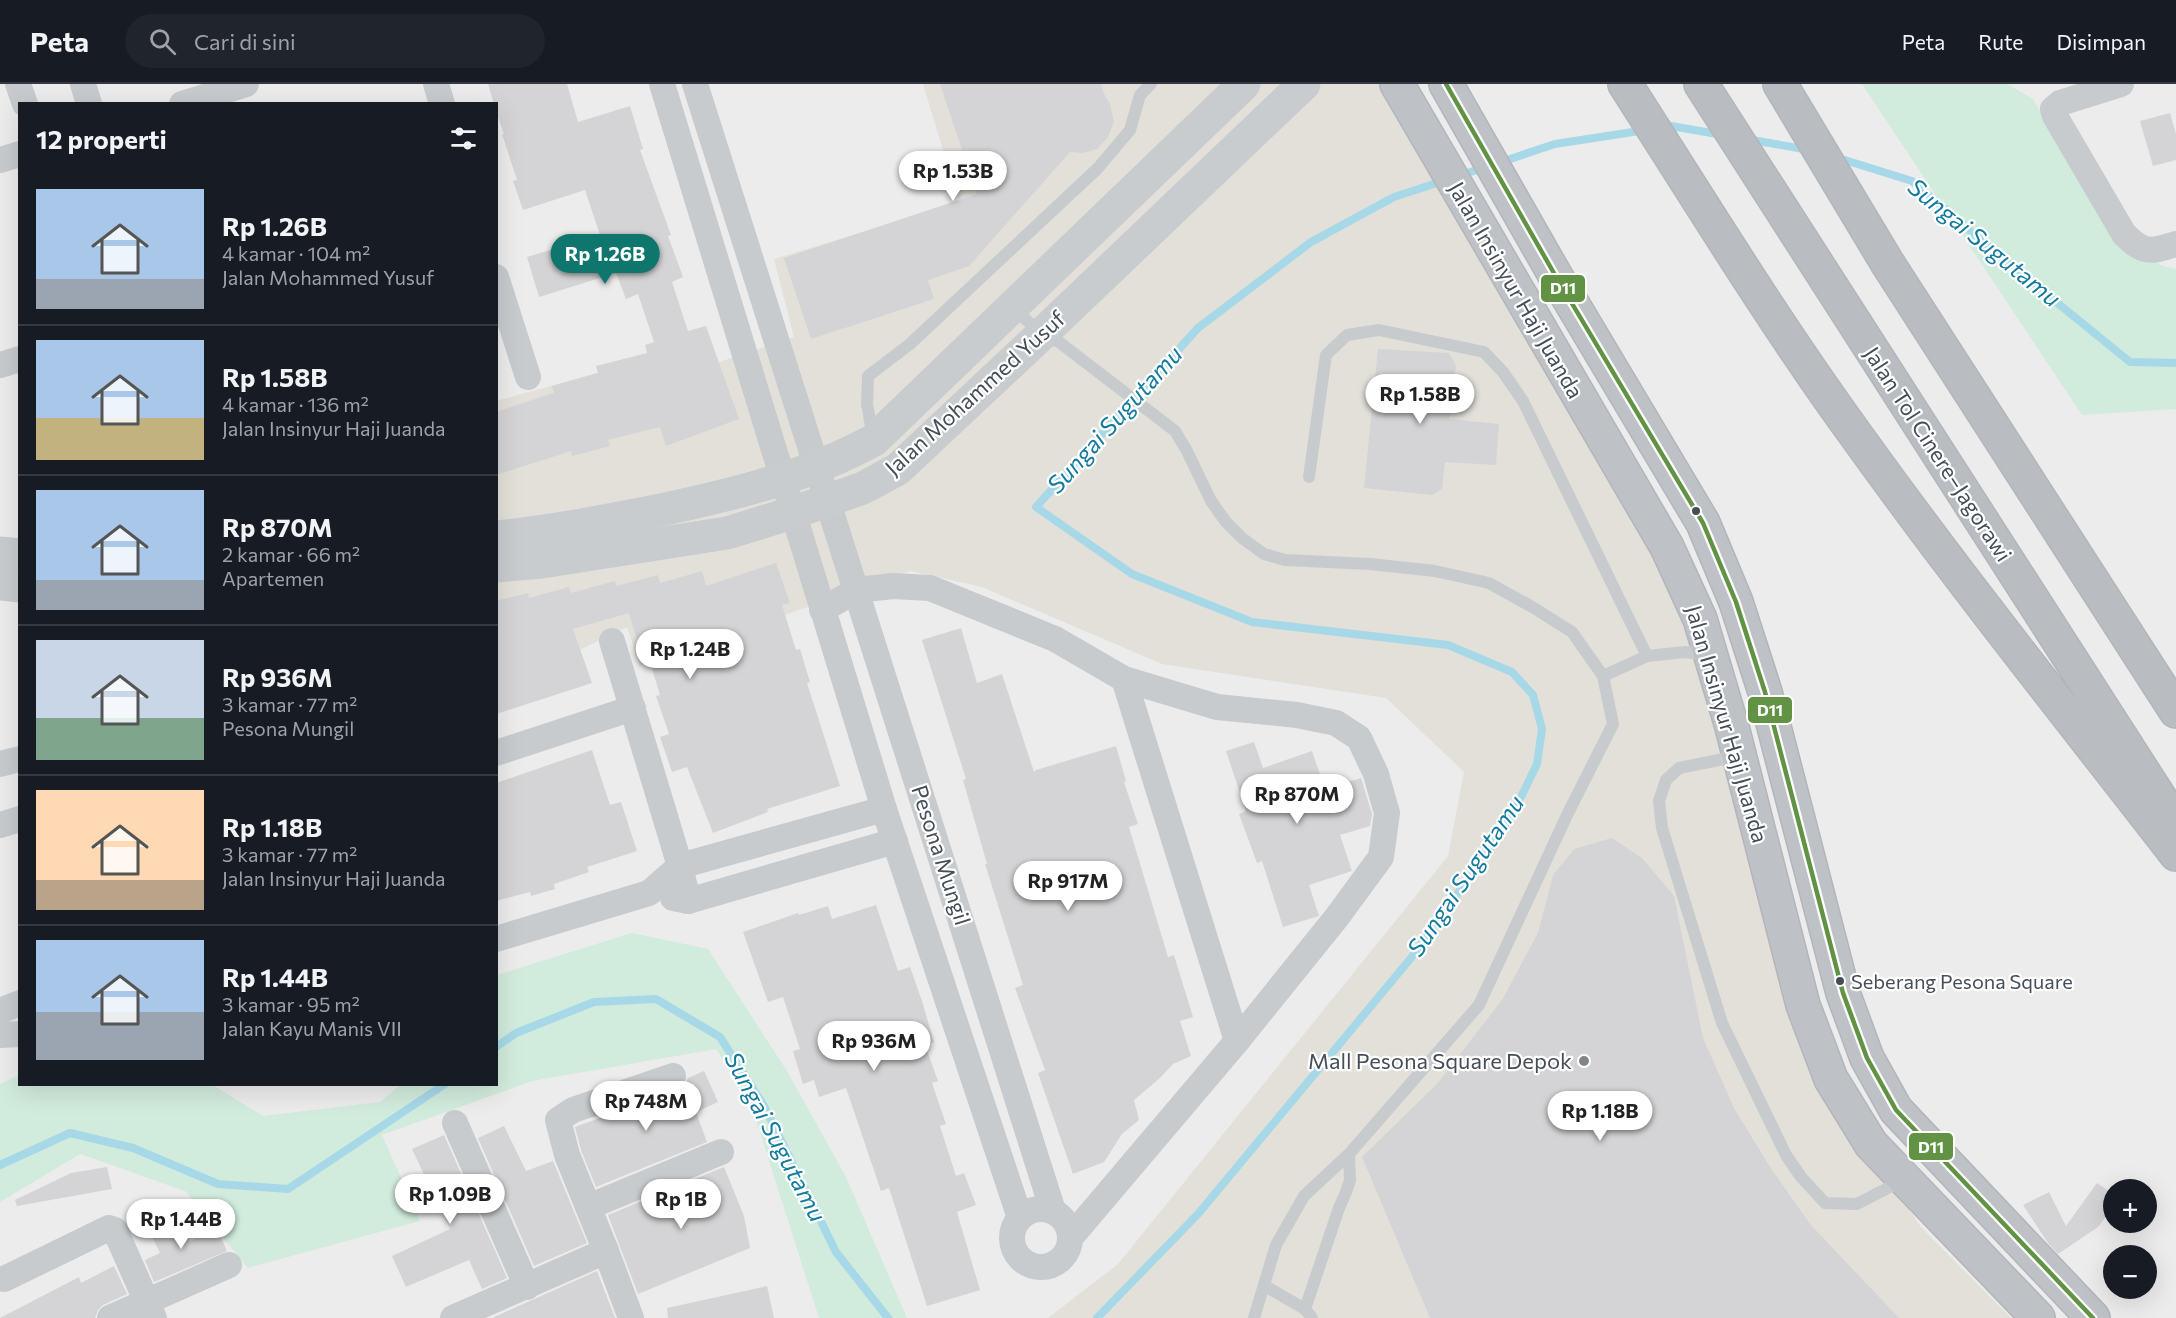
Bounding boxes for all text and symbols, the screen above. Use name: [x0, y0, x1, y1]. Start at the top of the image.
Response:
search box: [125, 14, 545, 68]
text: Peta: [30, 24, 89, 58]
icon: search: [146, 25, 179, 58]
text: Cari di sini: [194, 28, 296, 55]
text: Peta: [1902, 29, 1945, 54]
text: Rute: [1978, 29, 2023, 54]
text: Disimpan: [2056, 29, 2146, 54]
icon: filters: [447, 122, 480, 155]
text: 12 properti: [36, 123, 167, 154]
pin: Rp 1.53B: [891, 151, 1015, 202]
text: Rp 1.53B: [913, 158, 993, 182]
water label: Sungai Sugutamu: [1903, 171, 2067, 312]
street label: Jalan Insinyur Haji Juanda: [1443, 177, 1590, 403]
text: Rp 1.26B: [222, 210, 327, 241]
icon: home: [84, 213, 156, 285]
pin: Rp 1.26B: [543, 234, 667, 285]
text: 4 kamar · 104 m²: [222, 241, 370, 265]
text: Rp 1.26B: [565, 241, 645, 265]
text: Jalan Mohammed Yusuf: [222, 265, 434, 289]
line badge: D11: [1540, 274, 1586, 303]
text: D11: [1550, 278, 1576, 297]
street label: Jalan Mohammed Yusuf: [879, 304, 1071, 481]
water label: Sungai Sugutamu: [1040, 339, 1188, 499]
street label: Jalan Tol Cinere–Jagorawi: [1859, 341, 2018, 566]
text: Rp 1.58B: [222, 361, 327, 392]
icon: home: [84, 364, 156, 436]
pin: Rp 1.58B: [1358, 374, 1482, 425]
text: Rp 1.58B: [1379, 381, 1461, 405]
text: 4 kamar · 136 m²: [222, 392, 369, 416]
text: Jalan Insinyur Haji Juanda: [222, 416, 445, 440]
unlabelled marker: [1690, 505, 1702, 517]
text: Rp 870M: [222, 511, 333, 542]
icon: home: [84, 514, 156, 586]
text: 2 kamar · 66 m²: [222, 542, 360, 566]
text: Apartemen: [222, 566, 324, 590]
street label: Jalan Insinyur Haji Juanda: [1681, 602, 1774, 846]
pin: Rp 1.24B: [628, 629, 752, 680]
text: Rp 1.24B: [650, 636, 730, 660]
text: Rp 936M: [222, 661, 332, 692]
icon: home: [84, 664, 156, 736]
text: 3 kamar · 77 m²: [222, 692, 357, 716]
line badge: D11: [1747, 696, 1793, 724]
text: D11: [1757, 700, 1783, 719]
text: Pesona Mungil: [222, 716, 354, 740]
pin: Rp 870M: [1242, 774, 1352, 825]
street label: Pesona Mungil: [906, 781, 977, 928]
text: Rp 870M: [1254, 781, 1340, 805]
water label: Sungai Sugutamu: [1400, 789, 1529, 961]
text: Rp 1.18B: [222, 811, 322, 842]
icon: home: [84, 814, 156, 886]
text: 3 kamar · 77 m²: [222, 842, 357, 866]
pin: Rp 917M: [1013, 861, 1123, 912]
text: Jalan Insinyur Haji Juanda: [222, 866, 445, 890]
text: Rp 917M: [1027, 868, 1109, 892]
text: Rp 1.44B: [222, 961, 328, 992]
icon: home: [84, 964, 156, 1036]
place label: Seberang Pesona Square: [1851, 969, 2073, 993]
marker: Seberang Pesona Square: [1834, 975, 1846, 987]
text: 3 kamar · 95 m²: [222, 992, 360, 1016]
text: Jalan Kayu Manis VII: [222, 1016, 402, 1040]
pin: Rp 936M: [819, 1021, 929, 1072]
text: Rp 936M: [832, 1028, 916, 1052]
water label: Sungai Sugutamu: [719, 1046, 833, 1226]
place label: Mall Pesona Square Depok: [1308, 1047, 1572, 1074]
marker: Mall Pesona Square Depok: [1577, 1054, 1591, 1068]
pin: Rp 748M: [591, 1081, 701, 1132]
text: Rp 748M: [604, 1088, 688, 1112]
pin: Rp 1.18B: [1538, 1091, 1662, 1142]
text: Rp 1.18B: [1561, 1098, 1639, 1122]
line badge: D11: [1908, 1132, 1954, 1161]
text: D11: [1918, 1137, 1944, 1156]
pin: Rp 1.09B: [388, 1174, 512, 1225]
pin: Rp 1B: [639, 1179, 723, 1230]
map controls: [2103, 1179, 2157, 1299]
button: +: [2103, 1179, 2157, 1233]
text: Rp 1.09B: [409, 1181, 491, 1205]
text: Rp 1B: [655, 1186, 707, 1210]
pin: Rp 1.44B: [119, 1199, 243, 1250]
text: Rp 1.44B: [140, 1206, 222, 1230]
button: −: [2103, 1245, 2157, 1299]

